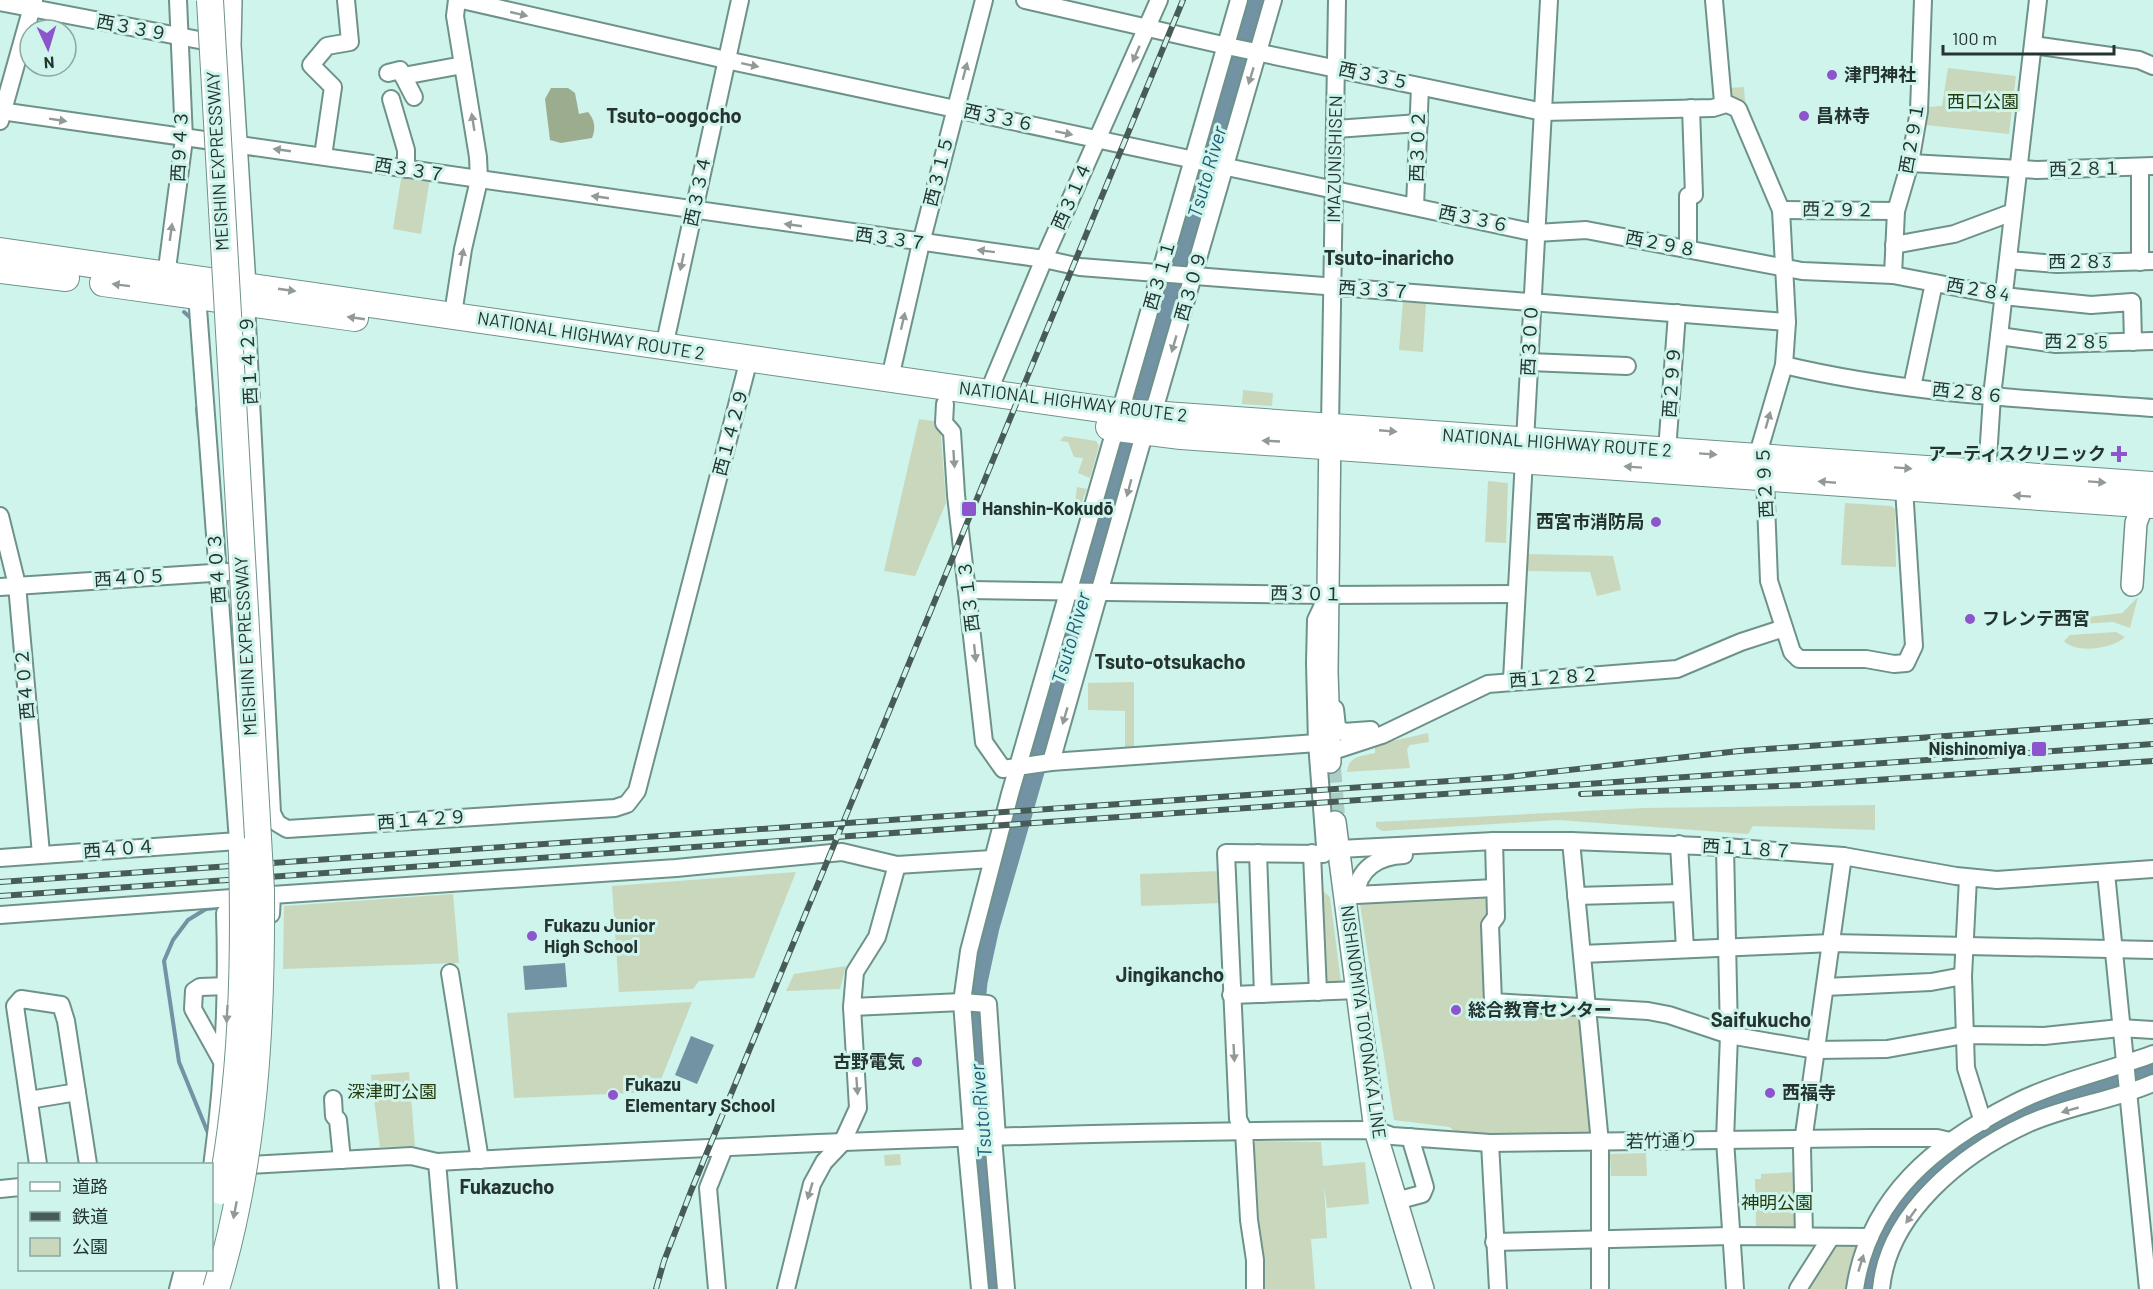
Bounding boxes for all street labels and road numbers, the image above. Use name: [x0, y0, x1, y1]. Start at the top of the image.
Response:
street label: 西３３９: [95, 9, 170, 45]
street label: 西３３５: [1337, 57, 1412, 93]
street label: MEISHIN EXPRESSWAY: [201, 71, 233, 251]
street label: IMAZUNISHISEN: [1322, 95, 1346, 223]
street label: 西３３６: [962, 99, 1037, 135]
street label: 西２９１: [1894, 100, 1928, 175]
street label: 西９４３: [166, 109, 192, 182]
street label: 西３０２: [1405, 110, 1429, 182]
street label: 西３１５: [919, 133, 957, 208]
street label: 西３３７: [373, 153, 447, 186]
street label: 西３３４: [679, 153, 715, 228]
street label: 西２８１: [2049, 156, 2121, 180]
street label: 西３１４: [1046, 158, 1096, 233]
street label: 西２９２: [1802, 197, 1874, 221]
street label: 西３３６: [1437, 200, 1512, 236]
street label: 西３３７: [854, 222, 928, 254]
street label: 西２９８: [1624, 225, 1699, 261]
street label: 西３１１: [1139, 237, 1180, 312]
street label: 西３０９: [1170, 248, 1211, 323]
street label: 西２８3: [2048, 250, 2112, 272]
street label: 西２８4: [1945, 273, 2012, 305]
street label: 西３３７: [1337, 276, 1411, 302]
street label: 西３００: [1516, 303, 1542, 376]
street label: NATIONAL HIGHWAY ROUTE 2: [476, 306, 706, 364]
street label: 西１４２９: [235, 315, 261, 406]
street label: 西２８5: [2044, 329, 2108, 353]
street label: 西２９９: [1658, 345, 1684, 419]
street label: NATIONAL HIGHWAY ROUTE 2: [958, 376, 1189, 426]
street label: 西２８６: [1931, 377, 2005, 407]
street label: 西１４２９: [708, 385, 752, 478]
street label: NATIONAL HIGHWAY ROUTE 2: [1442, 423, 1673, 461]
street label: 西２９５: [1751, 446, 1777, 519]
street label: 西４０３: [203, 531, 229, 605]
street label: MEISHIN EXPRESSWAY: [229, 556, 261, 736]
street label: 西３１３: [953, 559, 983, 633]
street label: 西４０５: [93, 564, 166, 590]
street label: 西３０１: [1270, 581, 1342, 605]
street label: 西４０２: [10, 647, 38, 721]
street label: 西１２８２: [1508, 663, 1600, 691]
street label: 西１４２９: [376, 805, 468, 833]
street label: 西１１８７: [1701, 834, 1793, 862]
street label: 西４０４: [82, 835, 156, 861]
street label: NISHINOMIYA TOYONAKA LINE: [1337, 903, 1391, 1140]
street label: 若竹通り: [1626, 1128, 1698, 1152]

